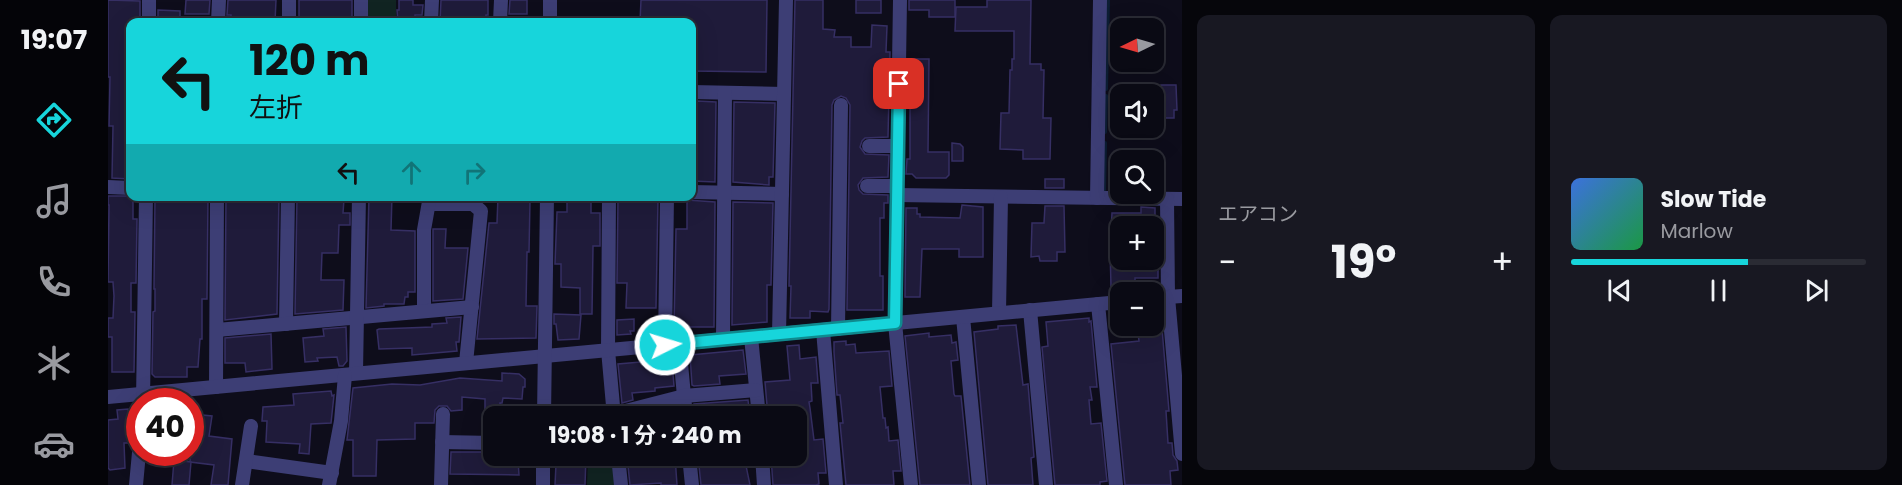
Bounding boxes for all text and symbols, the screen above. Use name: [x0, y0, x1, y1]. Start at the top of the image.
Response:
north arrow: [1110, 18, 1164, 72]
map controls: [1110, 18, 1164, 336]
text: 19:07: [21, 21, 87, 58]
text: 120 m: [249, 31, 370, 90]
icon: left: [150, 42, 228, 120]
pin: [873, 58, 924, 109]
icon: arrive: [882, 67, 915, 100]
button: sound: [1110, 84, 1164, 138]
text: 左折: [249, 89, 303, 126]
icon: directions: [33, 99, 75, 141]
button: search: [1110, 150, 1164, 204]
icon: left: [332, 156, 365, 189]
icon: ahead: [395, 156, 428, 189]
icon: right: [458, 156, 491, 189]
icon: music: [33, 180, 75, 222]
text: Slow Tide: [1661, 184, 1766, 215]
text: エアコン: [1218, 200, 1298, 228]
button: +: [1110, 216, 1164, 270]
text: Marlow: [1661, 217, 1733, 245]
text: 19°: [1331, 231, 1396, 294]
text: −: [1218, 239, 1236, 286]
text: +: [1491, 239, 1513, 286]
icon: phone: [33, 261, 75, 303]
icon: previous: [1603, 274, 1636, 307]
icon: pause: [1702, 274, 1735, 307]
icon: next: [1800, 274, 1833, 307]
button: −: [1110, 282, 1164, 336]
position arrow: [633, 313, 697, 377]
icon: climate: [33, 342, 75, 384]
speed limit sign: 40: [126, 388, 204, 466]
text: 19:08 · 1 分 · 240 m: [548, 420, 742, 451]
icon: car: [33, 423, 75, 465]

